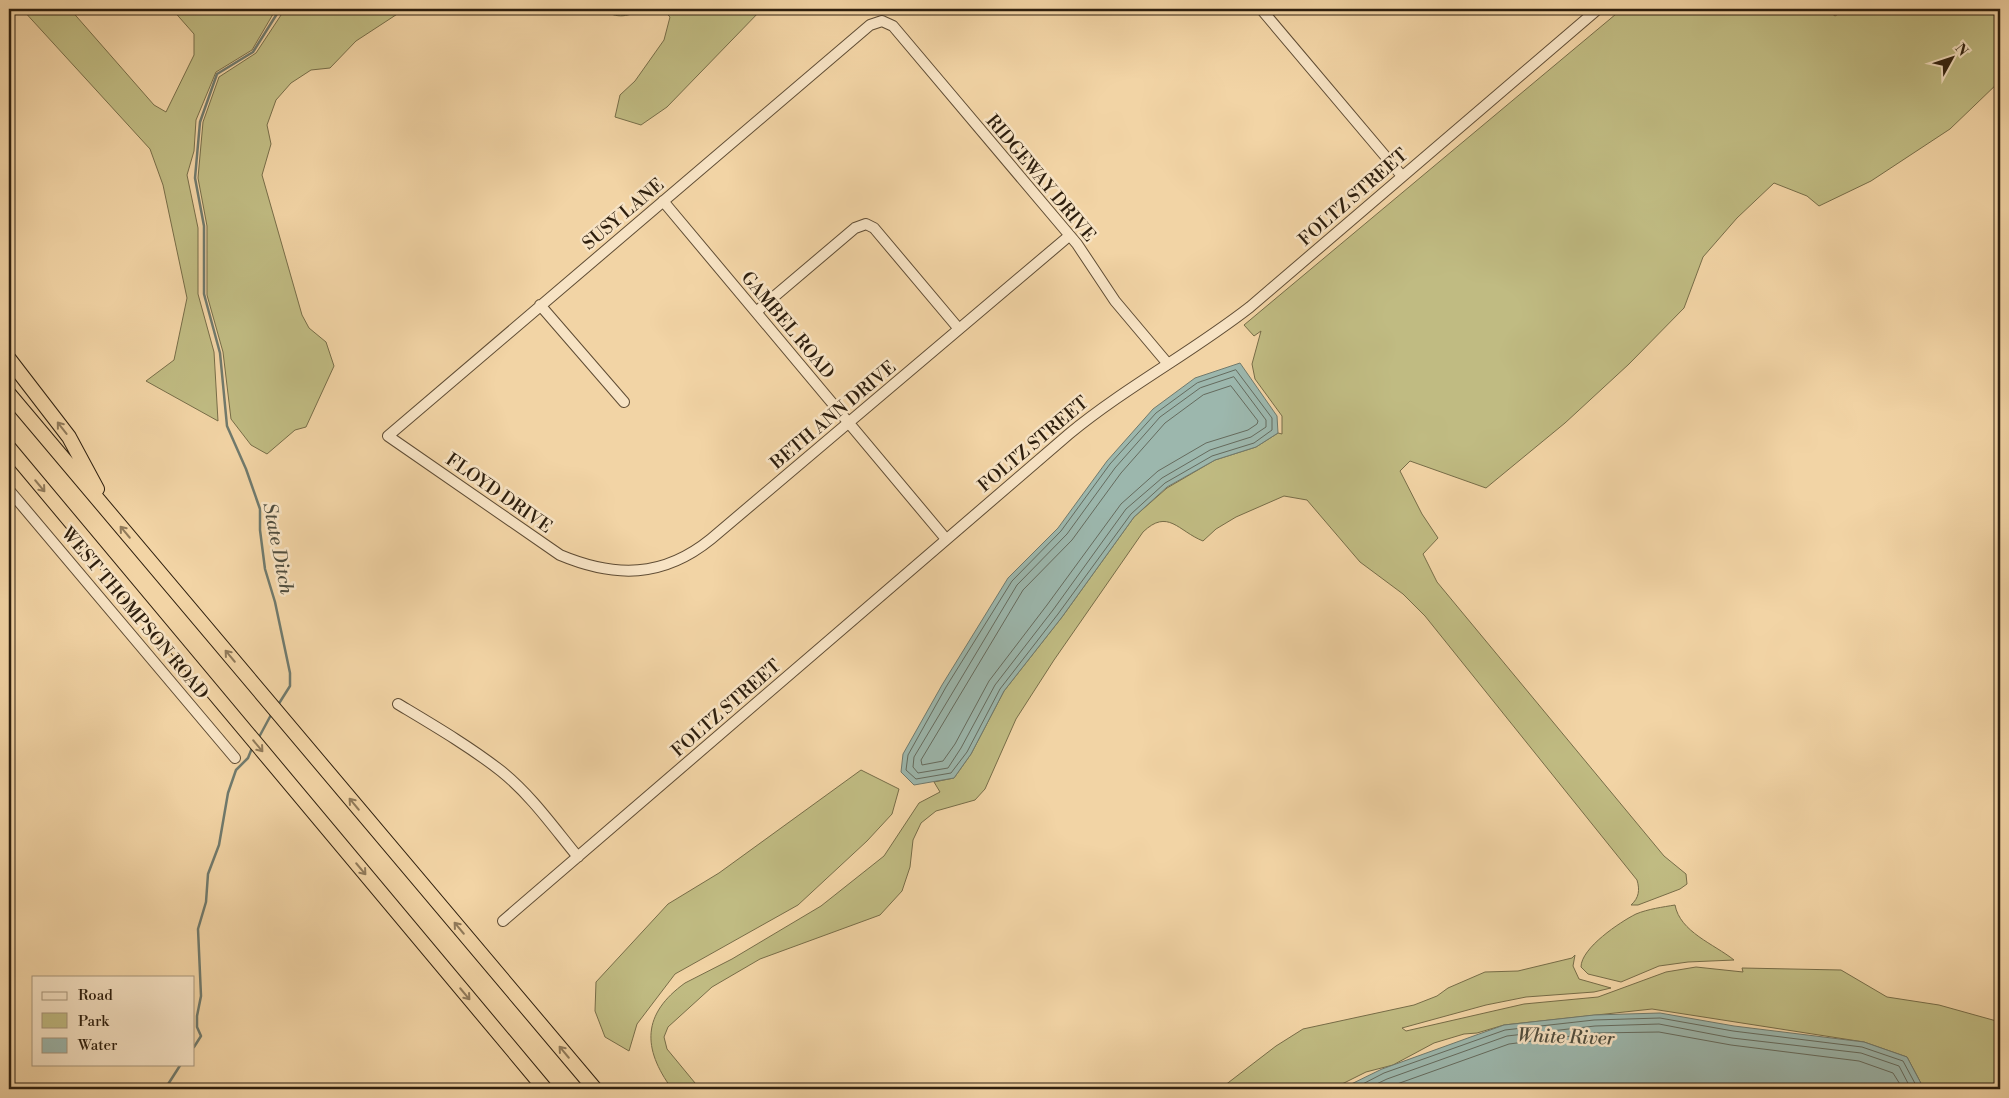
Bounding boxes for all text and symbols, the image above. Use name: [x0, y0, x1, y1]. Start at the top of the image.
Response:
north arrow: [1926, 32, 1976, 82]
text: N: [1951, 40, 1972, 60]
street label: RIDGEWAY DRIVE: [981, 110, 1101, 247]
street label: FOLTZ STREET: [1294, 143, 1413, 251]
street label: SUSY LANE: [578, 174, 669, 255]
street label: GAMBEL ROAD: [736, 267, 839, 384]
street label: BETH ANN DRIVE: [765, 356, 901, 475]
street label: FOLTZ STREET: [973, 391, 1094, 497]
one-way arrow: [57, 422, 68, 435]
street label: FLOYD DRIVE: [441, 448, 556, 539]
one-way arrow: [34, 479, 45, 492]
water label: State Ditch: [257, 500, 299, 596]
street label: WEST THOMPSON ROAD: [55, 522, 213, 704]
one-way arrow: [120, 526, 131, 539]
one-way arrow: [224, 650, 236, 663]
street label: FOLTZ STREET: [667, 654, 786, 762]
one-way arrow: [252, 739, 263, 752]
one-way arrow: [349, 797, 360, 810]
one-way arrow: [356, 862, 367, 875]
one-way arrow: [454, 922, 465, 935]
legend: [32, 976, 195, 1066]
text: Road: [78, 986, 113, 1005]
one-way arrow: [460, 987, 471, 1000]
text: Park: [78, 1012, 110, 1031]
water label: White River: [1517, 1023, 1616, 1051]
text: Water: [77, 1036, 118, 1055]
one-way arrow: [559, 1046, 570, 1059]

